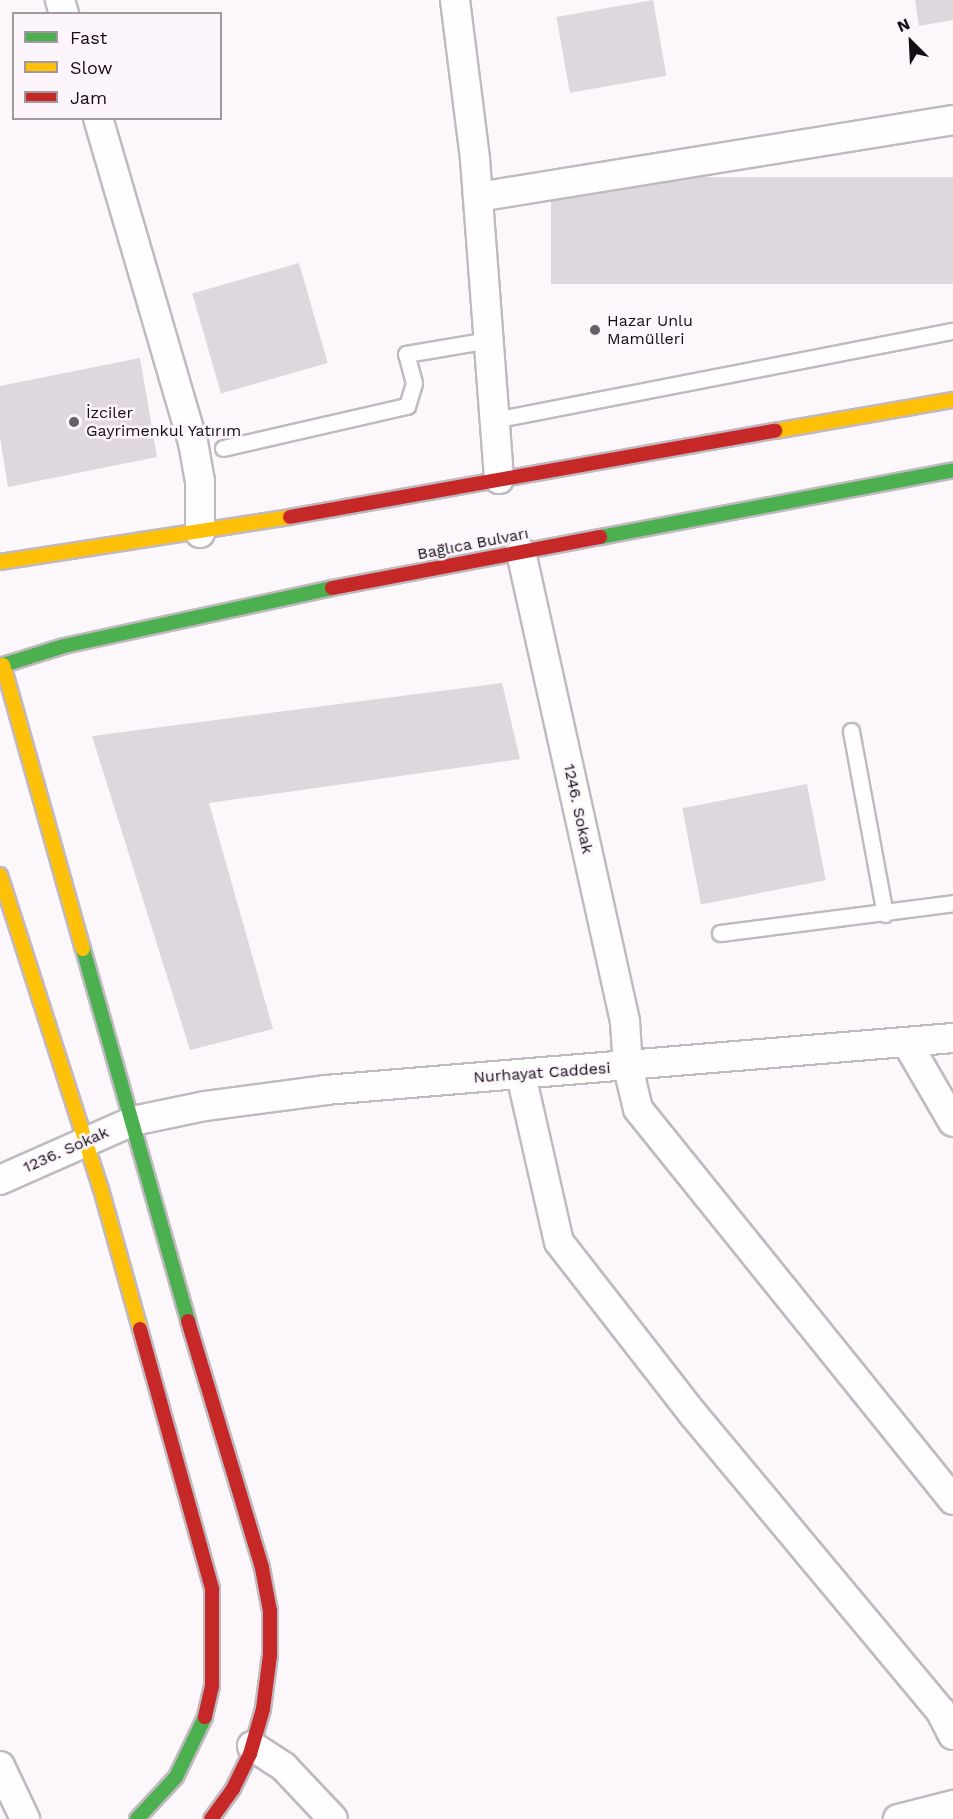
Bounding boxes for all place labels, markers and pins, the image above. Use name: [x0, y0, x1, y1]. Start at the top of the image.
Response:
place label: Hazar Unlu Mamülleri: [607, 311, 693, 349]
marker: Hazar Unlu Mamülleri: [588, 323, 602, 337]
place label: İzciler Gayrimenkul Yatırım: [86, 403, 242, 441]
marker: İzciler Gayrimenkul Yatırım: [67, 415, 81, 429]

